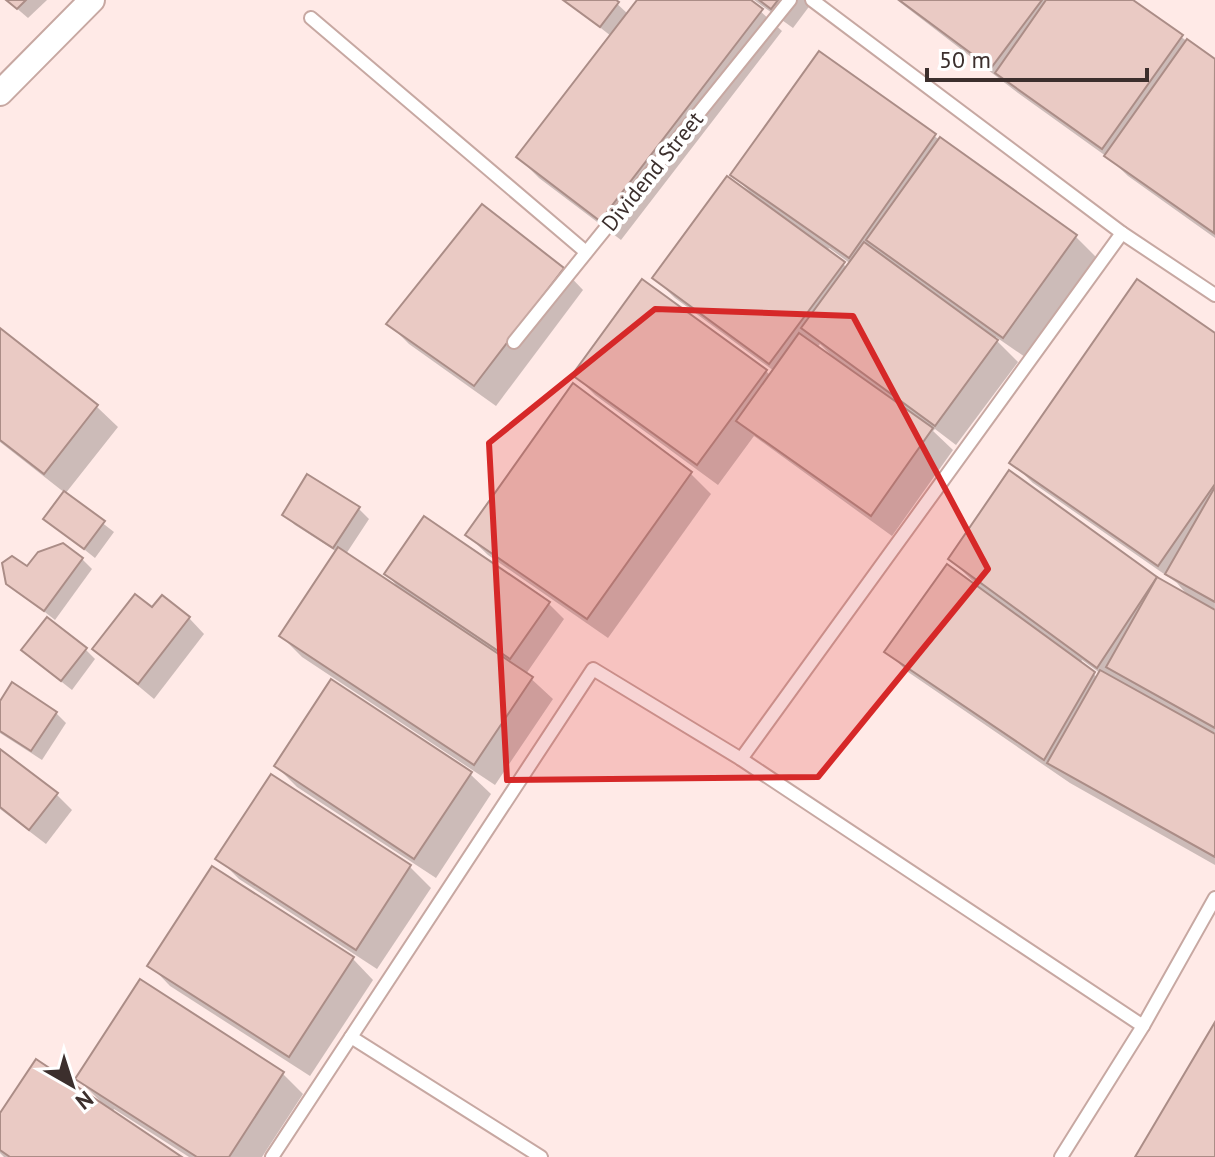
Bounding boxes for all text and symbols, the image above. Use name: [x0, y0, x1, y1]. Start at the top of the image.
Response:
scale bar: [927, 32, 1147, 82]
text: 50 m: [939, 44, 991, 75]
street label: Dividend Street: [595, 105, 709, 236]
north arrow: [32, 1045, 112, 1125]
text: N: [70, 1085, 99, 1116]

